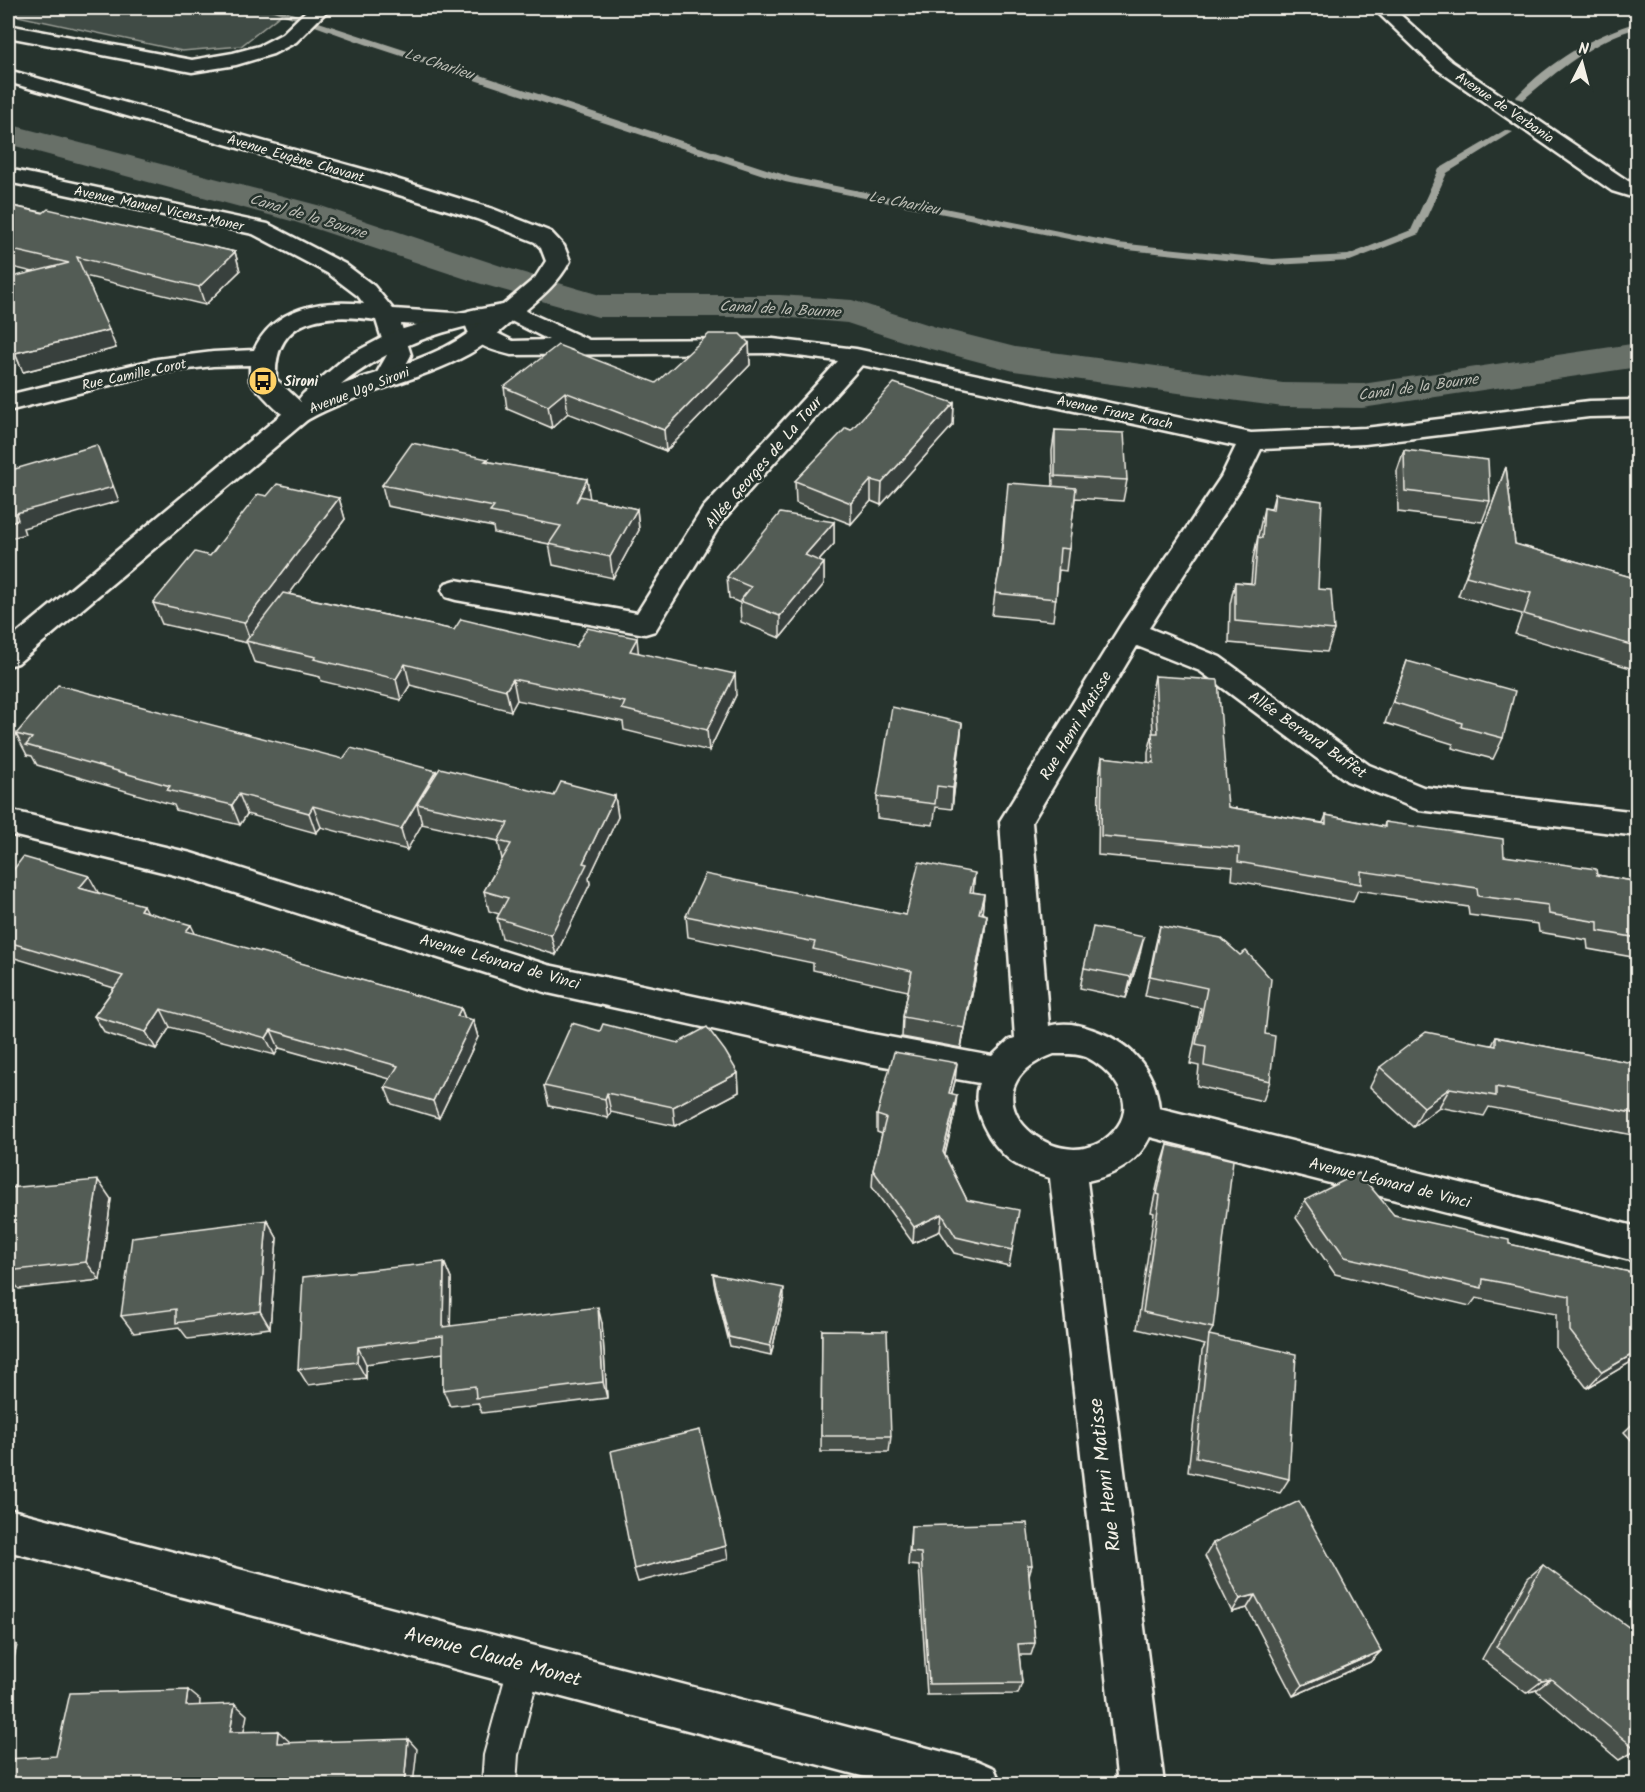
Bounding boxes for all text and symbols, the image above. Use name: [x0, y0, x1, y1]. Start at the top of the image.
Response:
north arrow: [1552, 33, 1612, 93]
text: N: [1577, 37, 1590, 63]
water label: Le Charlieu: [401, 43, 478, 88]
street label: Avenue de Verbania: [1450, 66, 1558, 149]
street label: Avenue Eugène Chavant: [225, 129, 367, 189]
street label: Avenue Manuel Vicens-Moner: [72, 180, 247, 238]
water label: Le Charlieu: [867, 185, 943, 223]
water label: Canal de la Bourne: [246, 188, 370, 246]
water label: Canal de la Bourne: [719, 295, 842, 325]
street label: Rue Camille Corot: [80, 353, 189, 397]
street label: Avenue Ugo Sironi: [306, 361, 414, 420]
bus stop icon: Sironi: [247, 365, 279, 397]
water label: Canal de la Bourne: [1357, 368, 1481, 408]
place label: Sironi: [284, 371, 319, 393]
street label: Allée Georges de La Tour: [699, 390, 830, 535]
street label: Avenue Franz Krach: [1055, 390, 1175, 436]
street label: Rue Henri Matisse: [1034, 666, 1119, 785]
street label: Allée Bernard Buffet: [1243, 685, 1372, 786]
street label: Avenue Léonard de Vinci: [417, 928, 584, 998]
street label: Avenue Léonard de Vinci: [1306, 1151, 1474, 1216]
street label: Rue Henri Matisse: [1081, 1396, 1131, 1553]
street label: Avenue Claude Monet: [400, 1619, 585, 1697]

